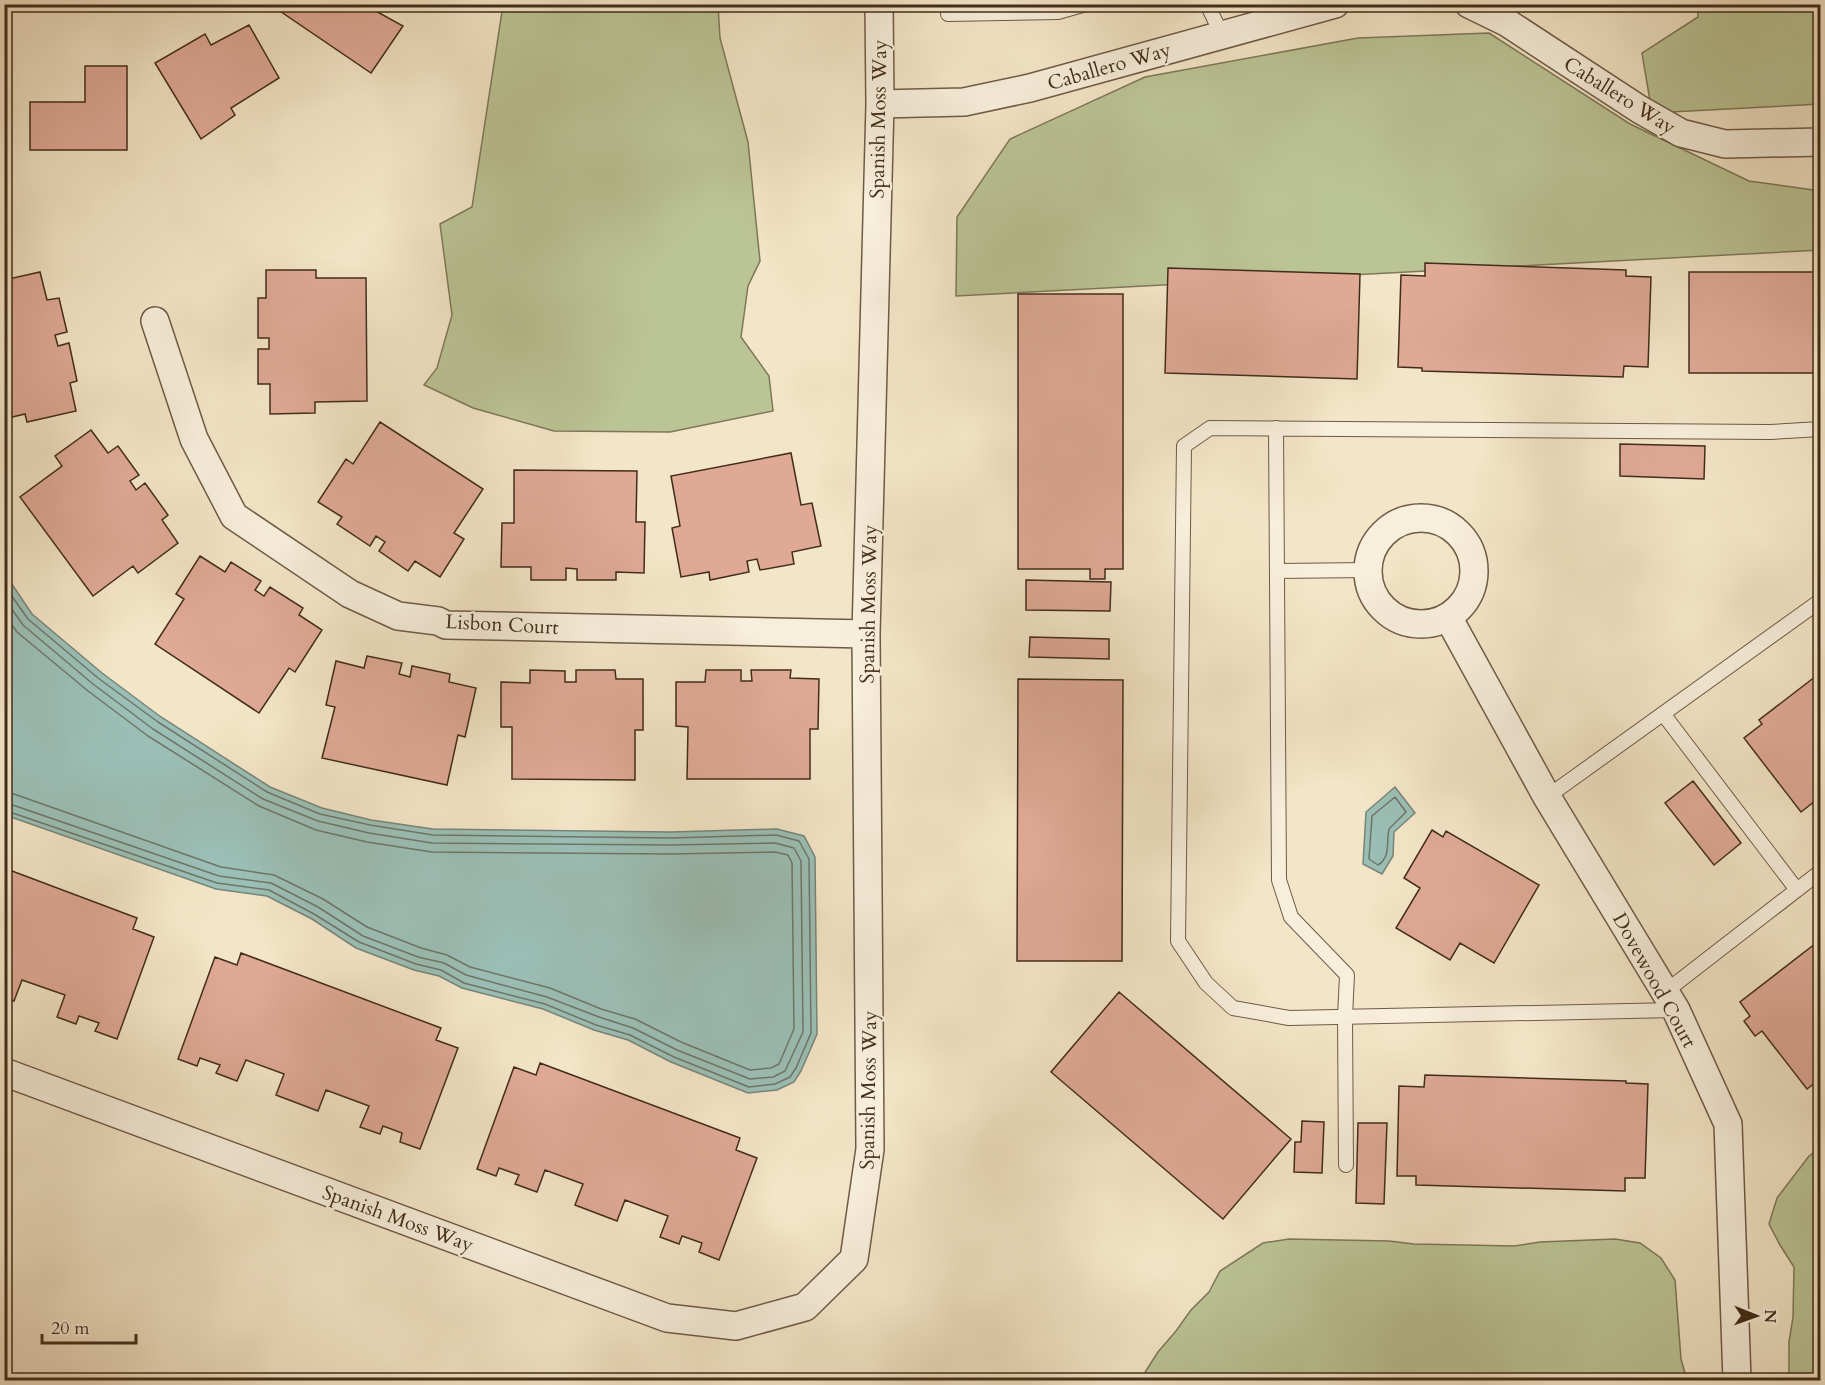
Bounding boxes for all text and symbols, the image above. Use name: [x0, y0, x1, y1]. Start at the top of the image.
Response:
street label: Caballero Way: [1044, 36, 1174, 97]
street label: Spanish Moss Way: [864, 39, 893, 199]
street label: Caballero Way: [1559, 50, 1681, 141]
street label: Spanish Moss Way: [854, 524, 883, 684]
street label: Lisbon Court: [445, 608, 560, 641]
street label: Dovewood Court: [1606, 908, 1703, 1053]
street label: Spanish Moss Way: [854, 1010, 883, 1170]
street label: Spanish Moss Way: [318, 1179, 478, 1258]
north arrow: [1726, 1286, 1786, 1346]
scale bar: [42, 1307, 136, 1345]
text: N: [1759, 1309, 1781, 1323]
text: 20 m: [51, 1316, 90, 1341]

